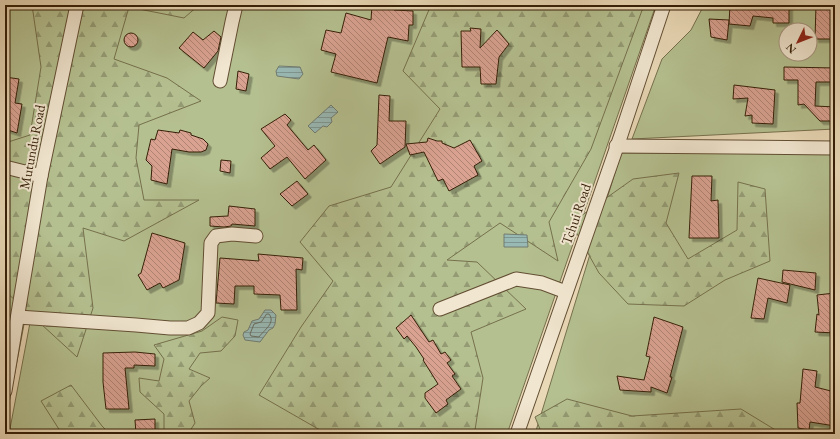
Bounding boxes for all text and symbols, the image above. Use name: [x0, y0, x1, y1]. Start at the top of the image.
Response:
north arrow: [778, 22, 818, 62]
text: N: [782, 41, 799, 57]
street label: Mutundu Road: [15, 102, 49, 191]
street label: Tchui Road: [557, 180, 595, 247]

